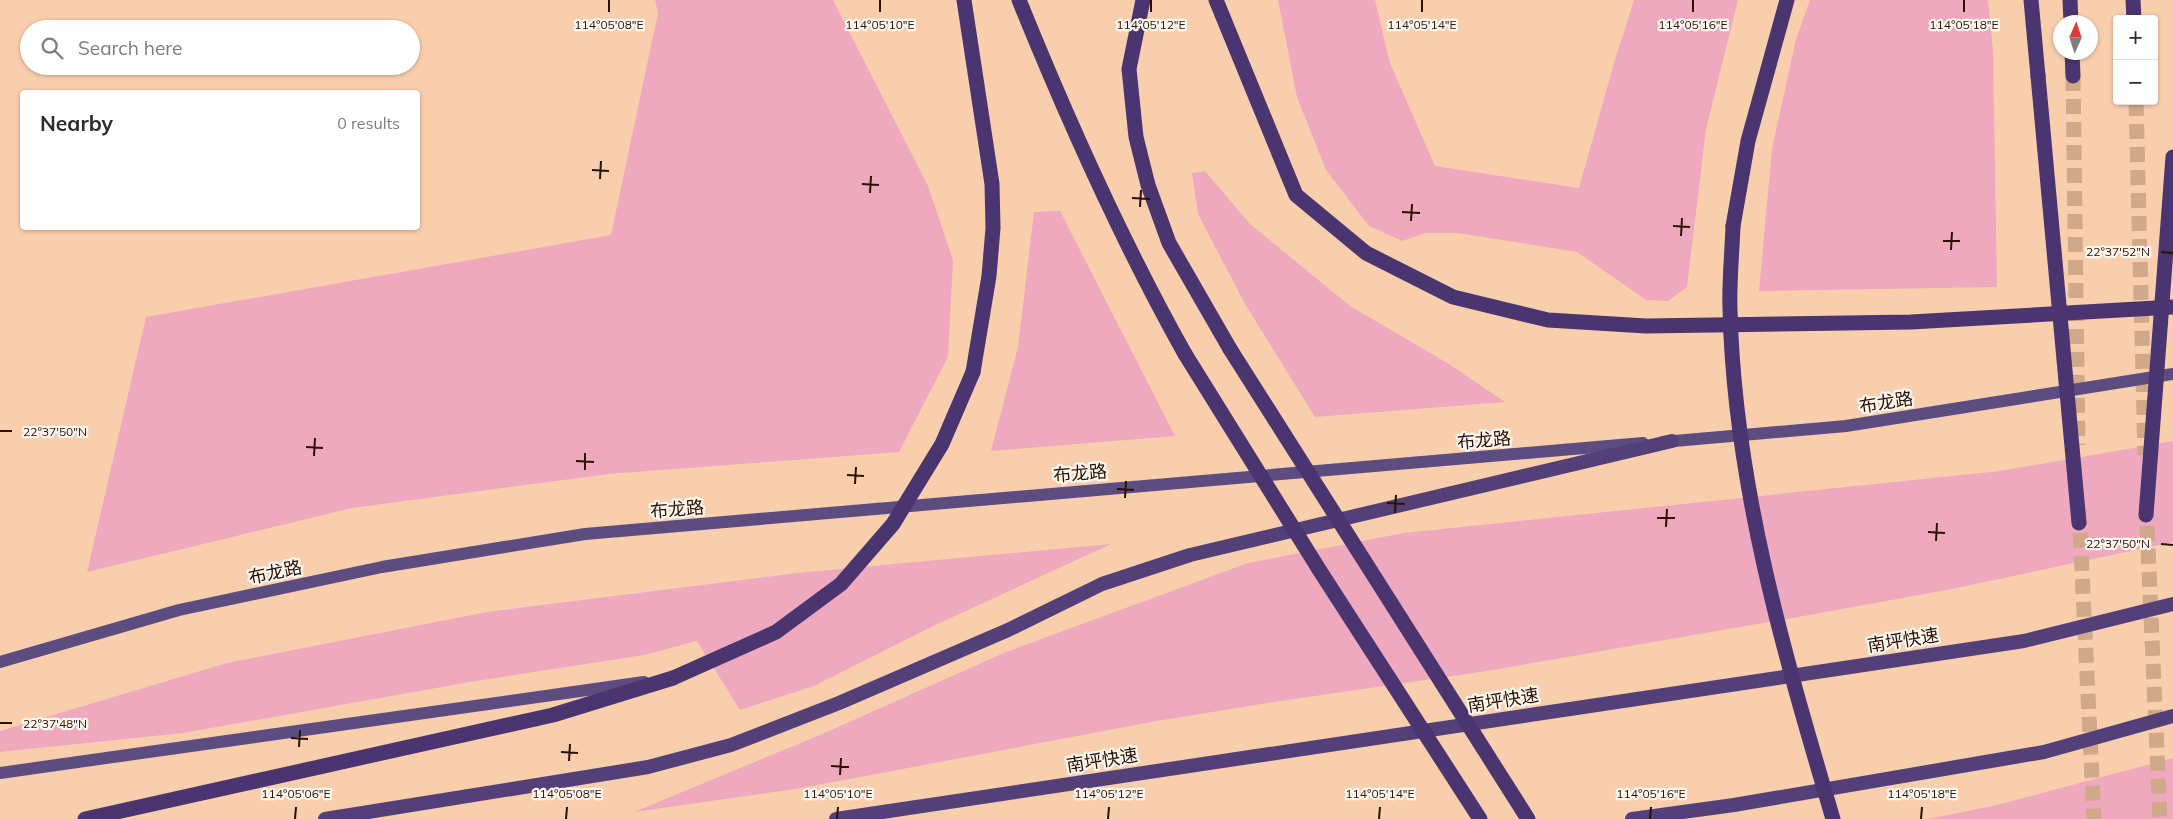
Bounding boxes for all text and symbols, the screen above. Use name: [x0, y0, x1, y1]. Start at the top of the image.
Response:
north arrow: [2053, 15, 2098, 60]
map controls: [2113, 15, 2158, 105]
button: +: [2113, 15, 2158, 60]
text: 114°05'08"E: [574, 17, 644, 32]
text: 114°05'10"E: [845, 17, 915, 32]
text: 114°05'12"E: [1116, 17, 1186, 32]
text: 114°05'14"E: [1387, 17, 1457, 32]
text: 114°05'16"E: [1658, 17, 1728, 32]
text: 114°05'18"E: [1929, 17, 1999, 32]
search box: [20, 20, 420, 75]
icon: search: [38, 34, 66, 62]
text: Search here: [78, 36, 182, 60]
button: −: [2113, 60, 2158, 105]
text: Nearby: [40, 110, 113, 136]
text: 0 results: [337, 113, 400, 133]
text: 22°37'52"N: [2086, 244, 2150, 259]
street label: 布龙路: [1858, 386, 1914, 418]
text: 22°37'50"N: [23, 424, 87, 439]
street label: 布龙路: [1456, 426, 1512, 454]
street label: 布龙路: [1052, 459, 1108, 487]
street label: 布龙路: [649, 495, 705, 523]
text: 22°37'50"N: [2086, 536, 2150, 551]
street label: 布龙路: [246, 555, 304, 589]
street label: 南坪快速: [1866, 623, 1940, 657]
street label: 南坪快速: [1466, 683, 1540, 717]
text: 22°37'48"N: [23, 716, 87, 731]
street label: 南坪快速: [1065, 743, 1139, 777]
text: 114°05'06"E: [261, 786, 331, 801]
text: 114°05'08"E: [532, 786, 602, 801]
text: 114°05'10"E: [803, 786, 873, 801]
text: 114°05'12"E: [1074, 786, 1144, 801]
text: 114°05'14"E: [1345, 786, 1415, 801]
text: 114°05'16"E: [1616, 786, 1686, 801]
text: 114°05'18"E: [1887, 786, 1957, 801]

